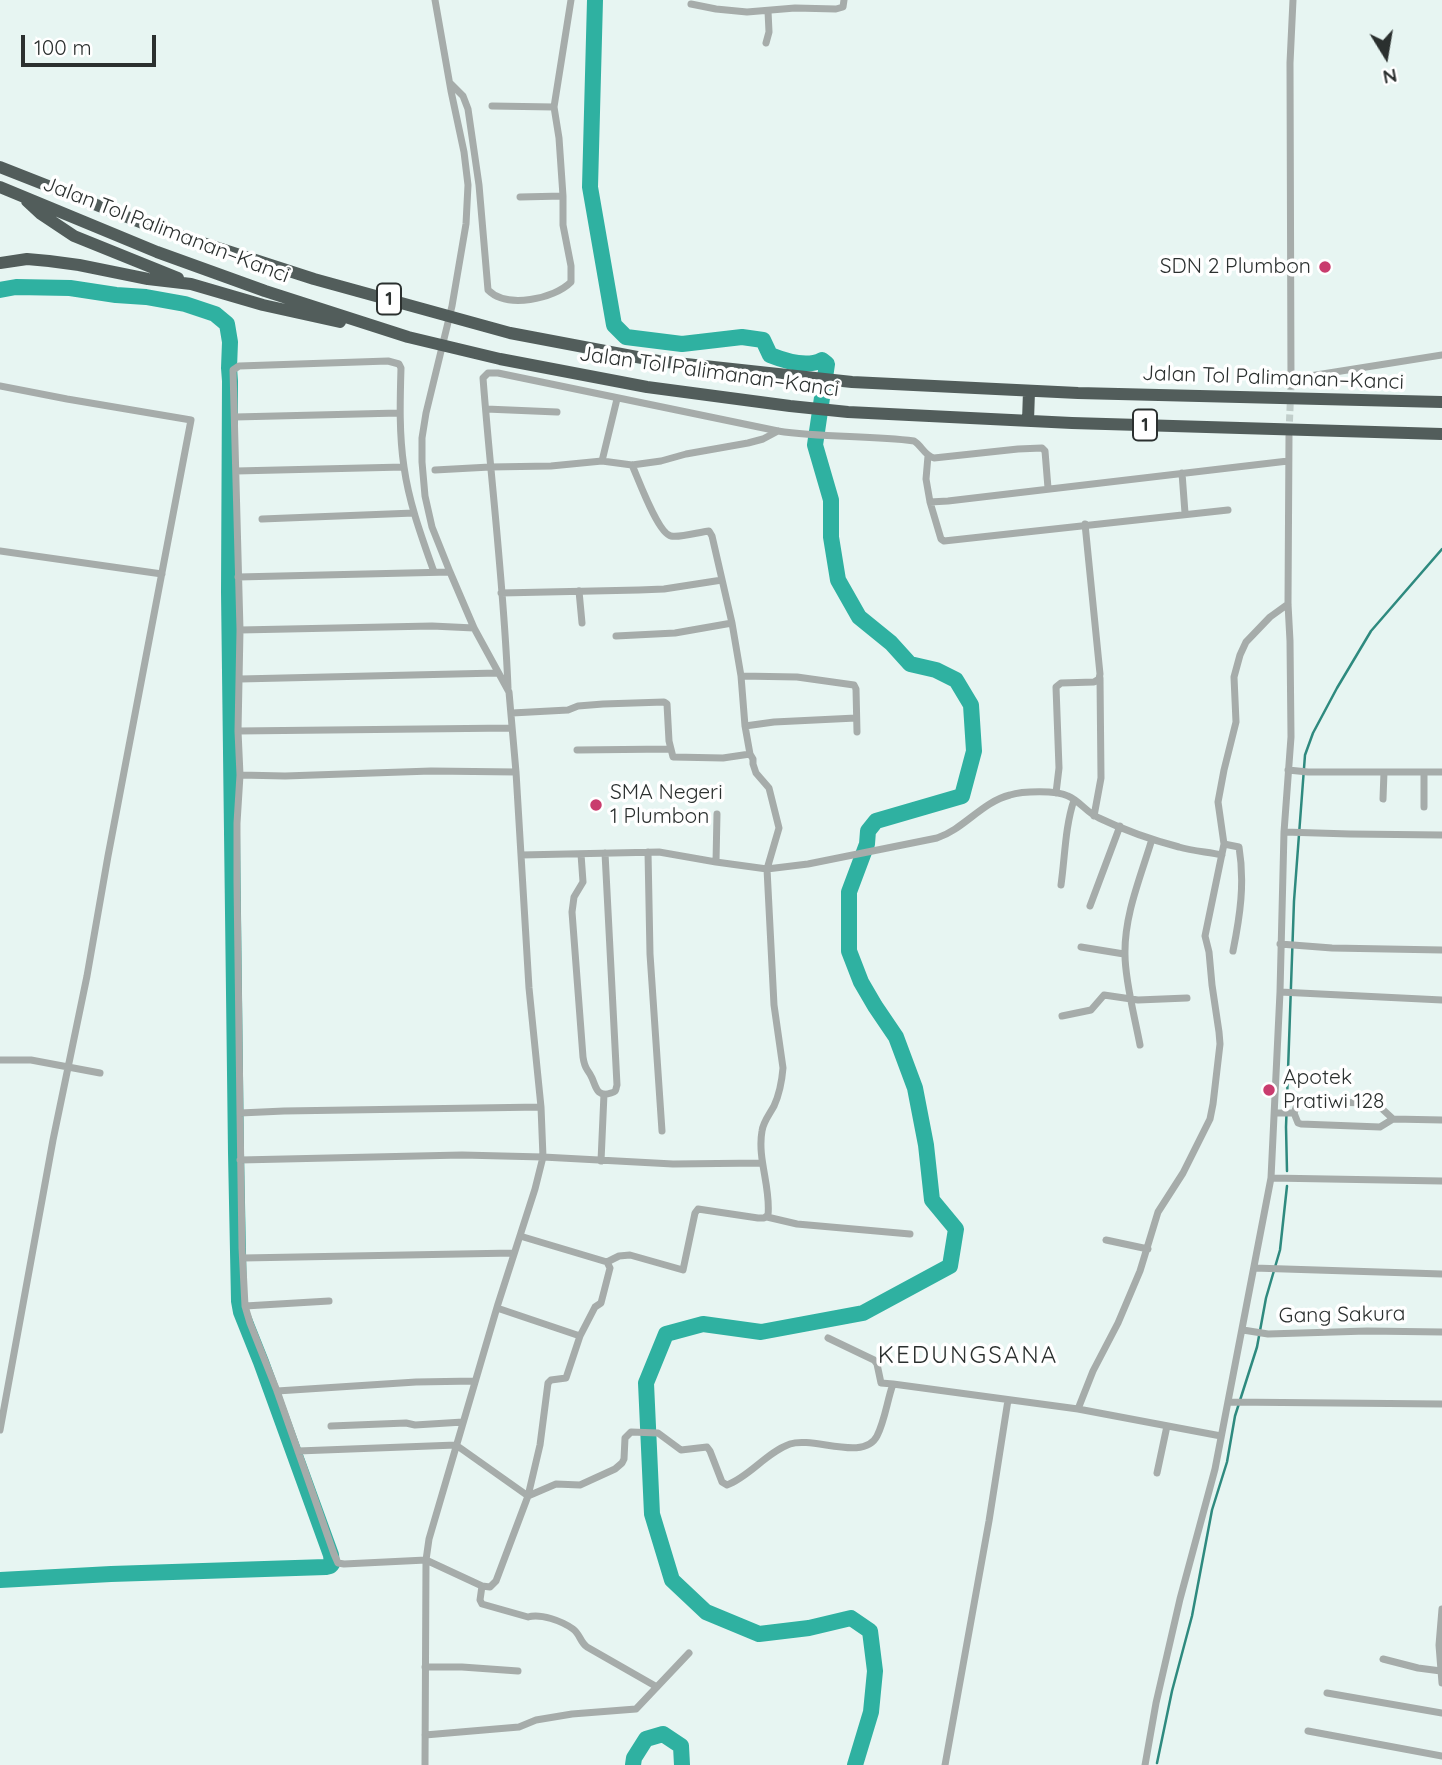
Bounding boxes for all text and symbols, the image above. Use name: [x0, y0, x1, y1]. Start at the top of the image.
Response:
scale bar: [24, 21, 159, 65]
north arrow: [1351, 21, 1421, 91]
text: 100 m: [34, 34, 92, 60]
text: N: [1381, 64, 1399, 90]
street label: Jalan Tol Palimanan–Kanci: [39, 171, 293, 289]
place label: SDN 2 Plumbon: [1160, 254, 1311, 280]
marker: SDN 2 Plumbon: [1317, 259, 1333, 275]
road number: 1: [377, 284, 401, 314]
street label: Jalan Tol Palimanan–Kanci: [578, 341, 840, 403]
street label: Jalan Tol Palimanan–Kanci: [1142, 361, 1404, 395]
road number: 1: [1133, 410, 1157, 440]
place label: SMA Negeri 1 Plumbon: [610, 780, 723, 830]
marker: SMA Negeri 1 Plumbon: [588, 797, 604, 813]
place label: Apotek Pratiwi 128: [1283, 1065, 1384, 1115]
marker: Apotek Pratiwi 128: [1261, 1082, 1277, 1098]
street label: Gang Sakura: [1278, 1301, 1406, 1329]
district label: KEDUNGSANA: [879, 1342, 1057, 1370]

